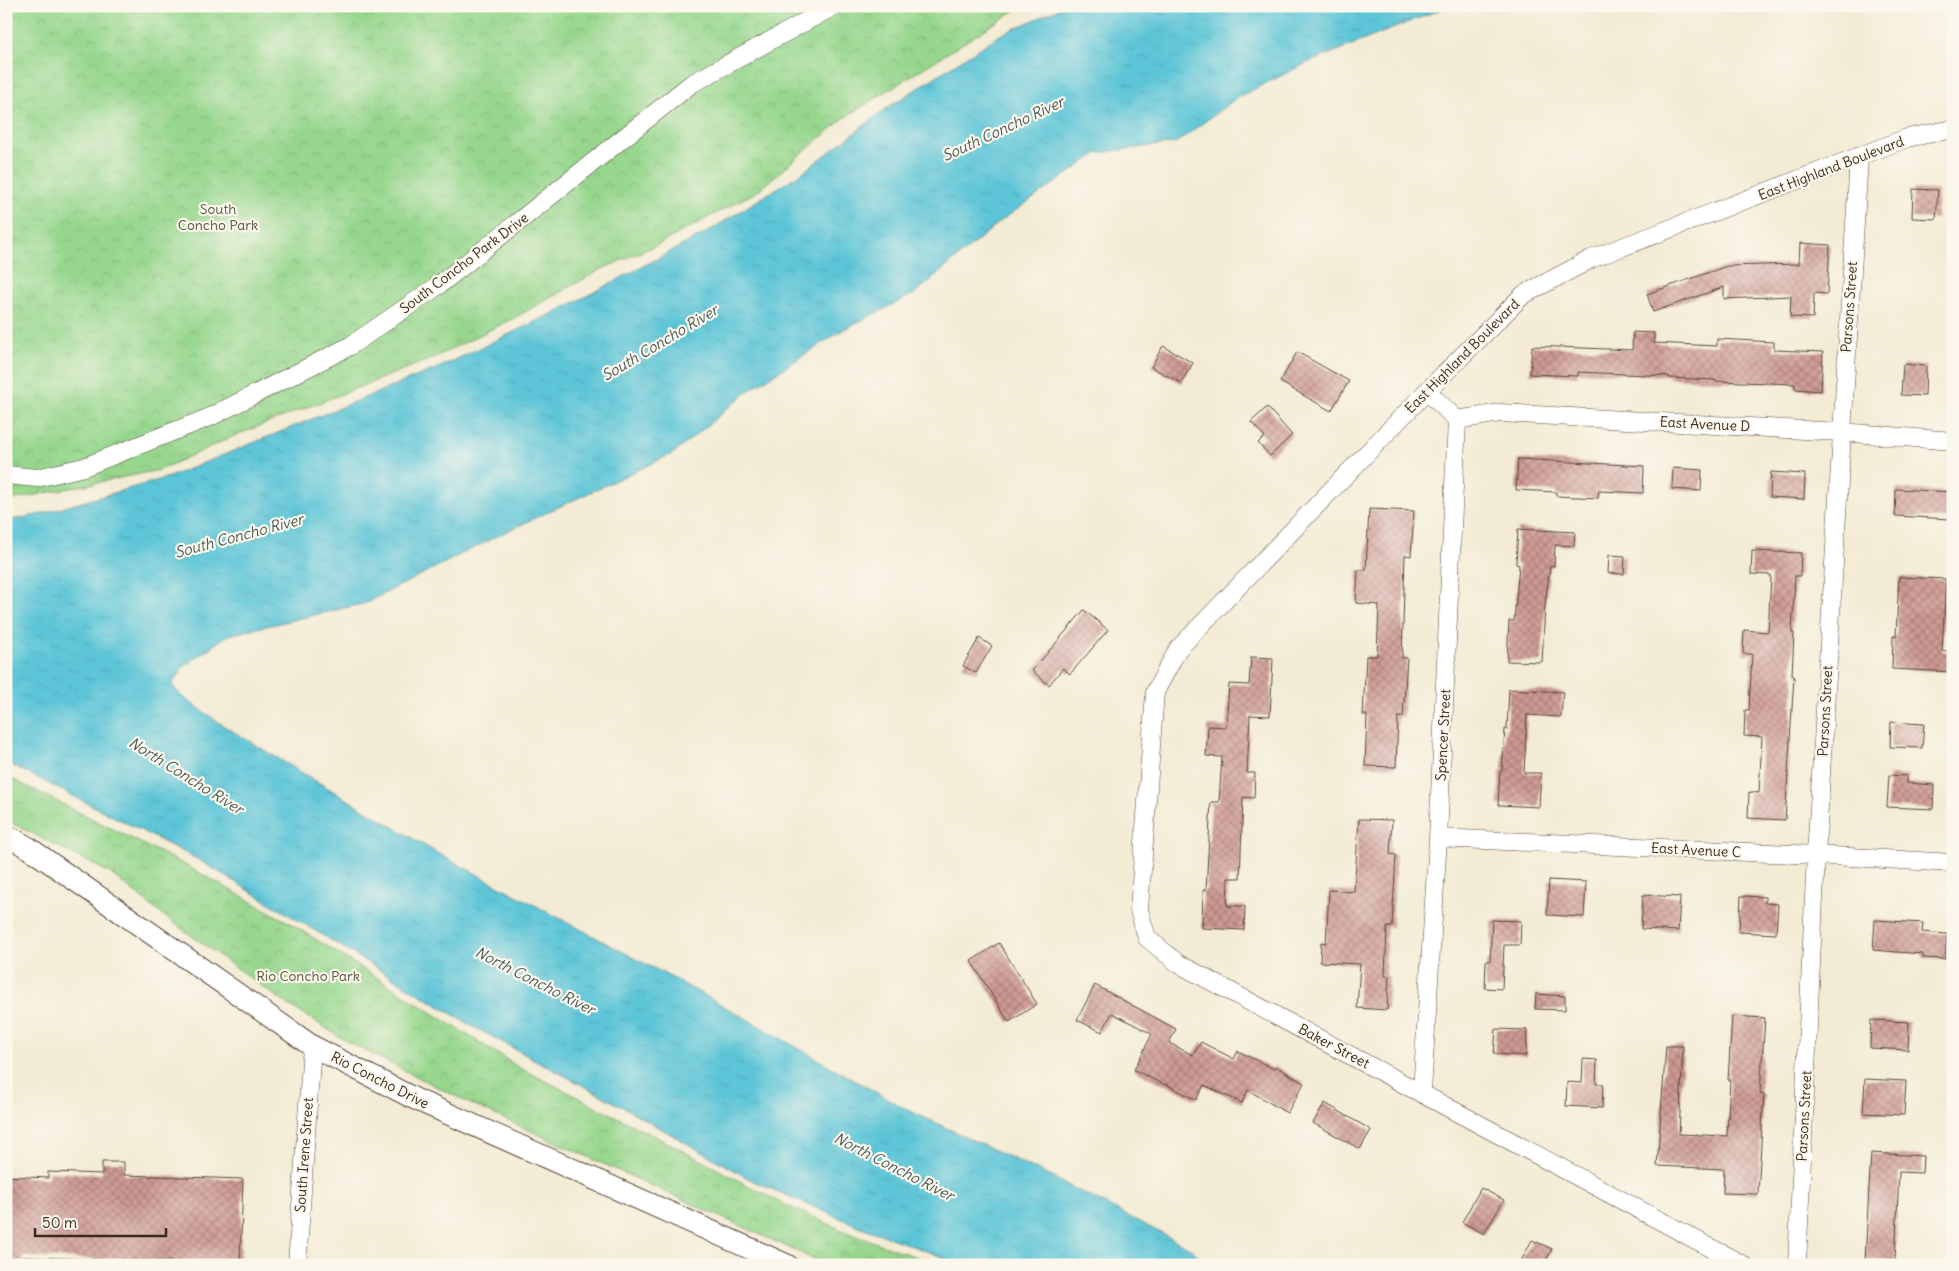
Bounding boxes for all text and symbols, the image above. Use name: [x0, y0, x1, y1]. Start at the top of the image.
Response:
water label: South Concho River: [939, 91, 1068, 165]
street label: East Highland Boulevard: [1756, 132, 1906, 204]
park label: South Concho Park: [178, 200, 258, 234]
street label: South Concho Park Drive: [396, 209, 532, 317]
street label: Parsons Street: [1837, 261, 1861, 353]
street label: East Highland Boulevard: [1401, 295, 1523, 417]
water label: South Concho River: [598, 299, 723, 385]
street label: East Avenue D: [1659, 413, 1751, 435]
water label: South Concho River: [173, 509, 307, 562]
street label: Parsons Street: [1814, 665, 1836, 757]
street label: Spencer Street: [1432, 688, 1454, 782]
water label: North Concho River: [125, 733, 249, 819]
street label: East Avenue C: [1651, 839, 1741, 861]
water label: North Concho River: [472, 942, 600, 1020]
park label: Rio Concho Park: [256, 967, 360, 985]
street label: Baker Street: [1295, 1020, 1373, 1072]
street label: Rio Concho Drive: [328, 1048, 432, 1112]
street label: Parsons Street: [1793, 1070, 1815, 1162]
street label: South Irene Street: [291, 1097, 317, 1213]
water label: North Concho River: [831, 1128, 959, 1206]
scale bar: [35, 1206, 166, 1238]
text: 50 m: [42, 1213, 77, 1232]

